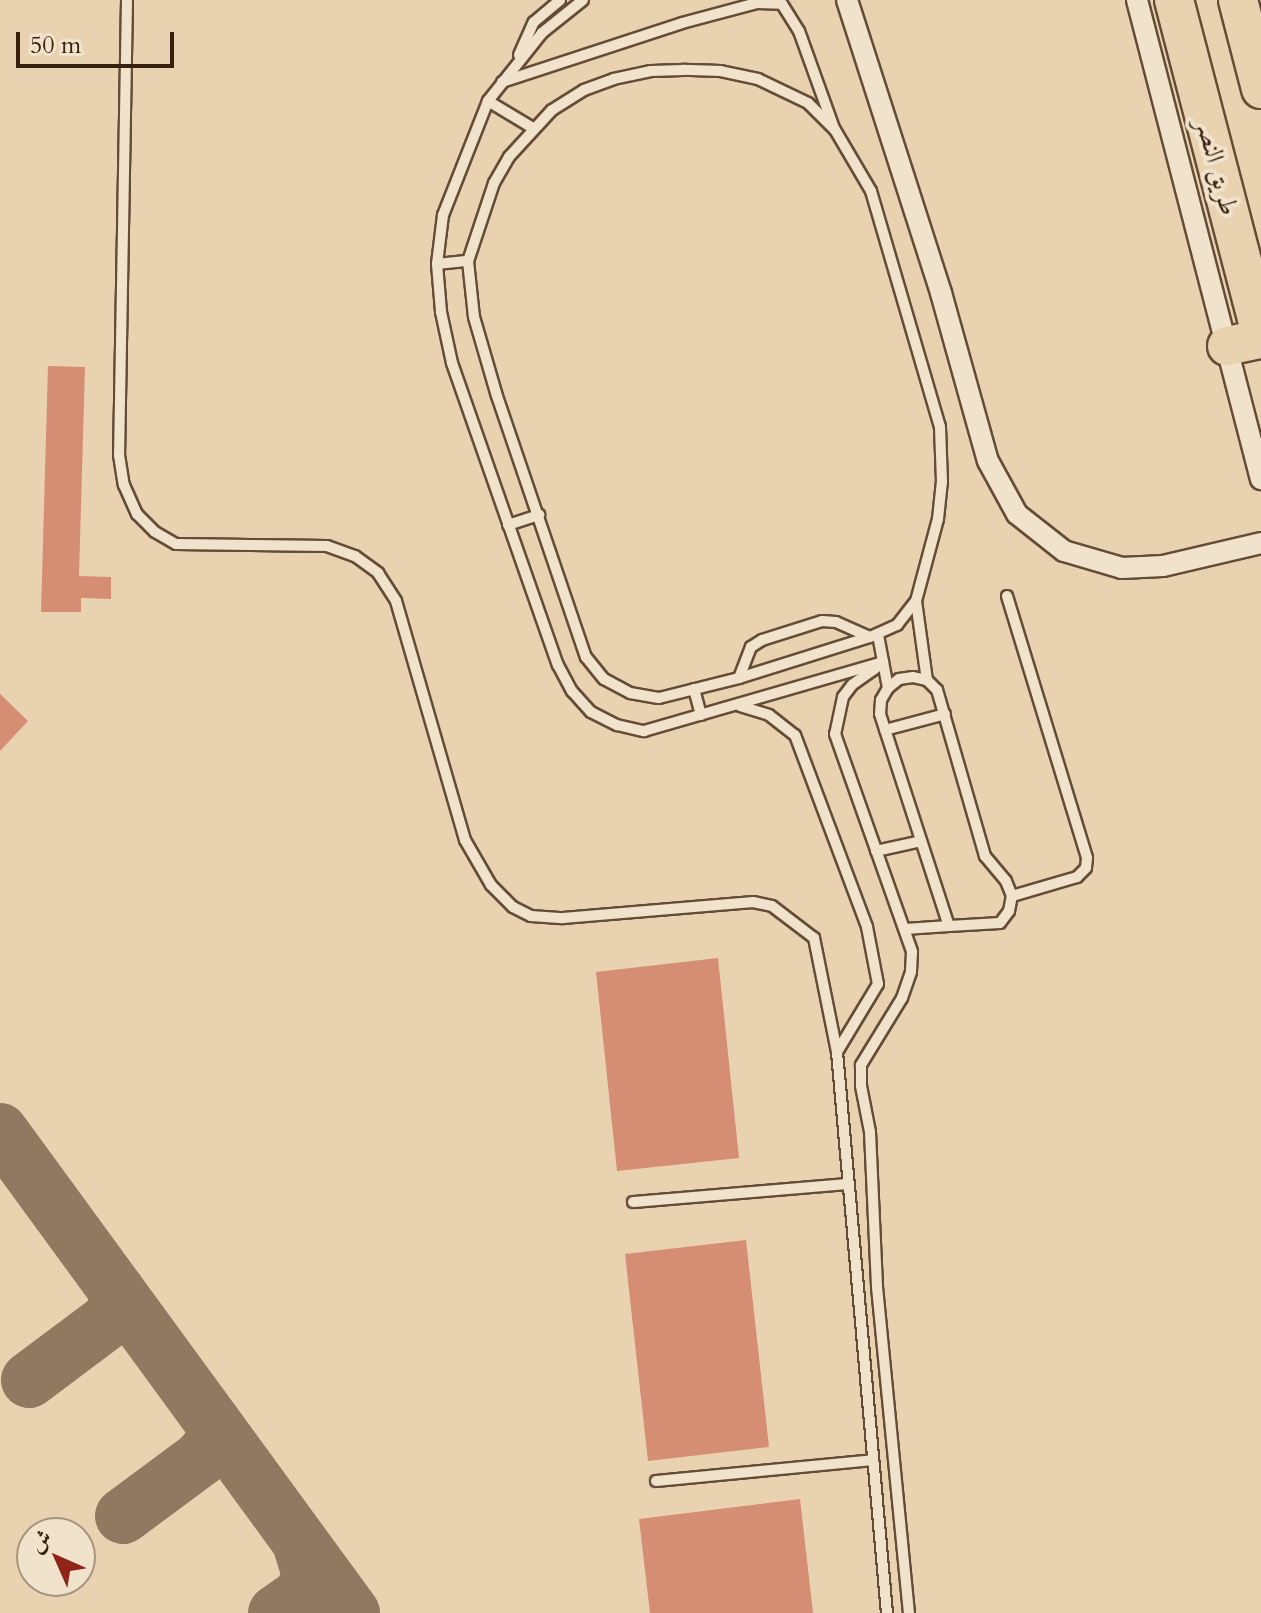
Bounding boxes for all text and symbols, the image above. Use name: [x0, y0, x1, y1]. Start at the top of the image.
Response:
scale bar: [20, 16, 178, 66]
text: 50 m: [30, 29, 81, 62]
street label: طريق النصر: [1189, 115, 1245, 219]
north arrow: [16, 1517, 96, 1597]
text: ش: [22, 1523, 59, 1560]

